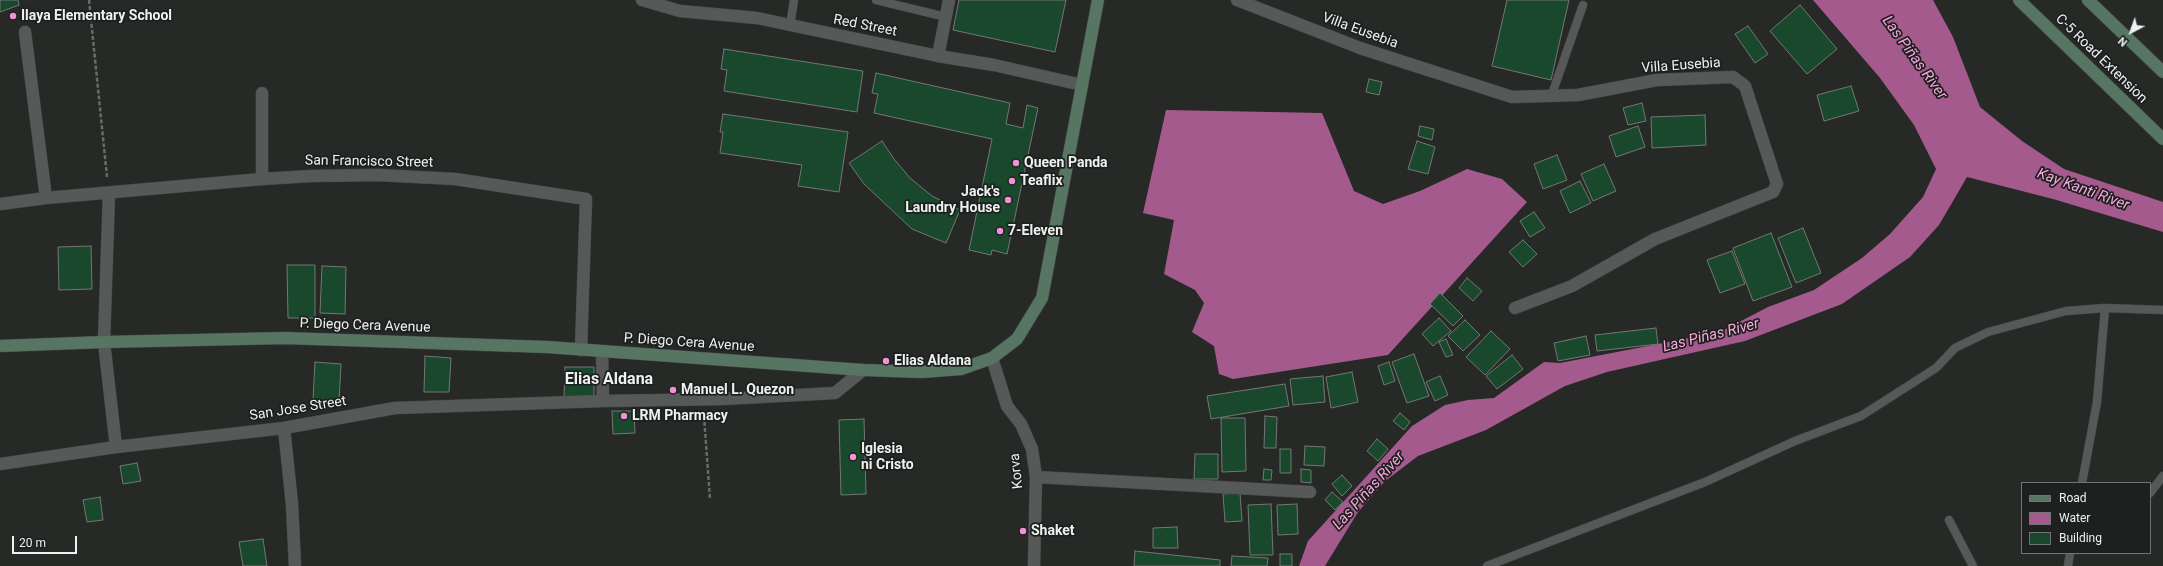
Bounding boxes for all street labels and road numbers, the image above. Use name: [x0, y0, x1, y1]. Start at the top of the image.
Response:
street label: Villa Eusebia: [1320, 10, 1400, 52]
street label: C-5 Road Extension: [2052, 11, 2150, 107]
street label: Red Street: [832, 12, 898, 40]
street label: Villa Eusebia: [1641, 55, 1721, 77]
street label: San Francisco Street: [305, 152, 433, 172]
street label: P. Diego Cera Avenue: [299, 315, 431, 337]
street label: P. Diego Cera Avenue: [623, 330, 755, 356]
street label: San Jose Street: [248, 393, 348, 425]
street label: Korva: [1007, 452, 1027, 490]

